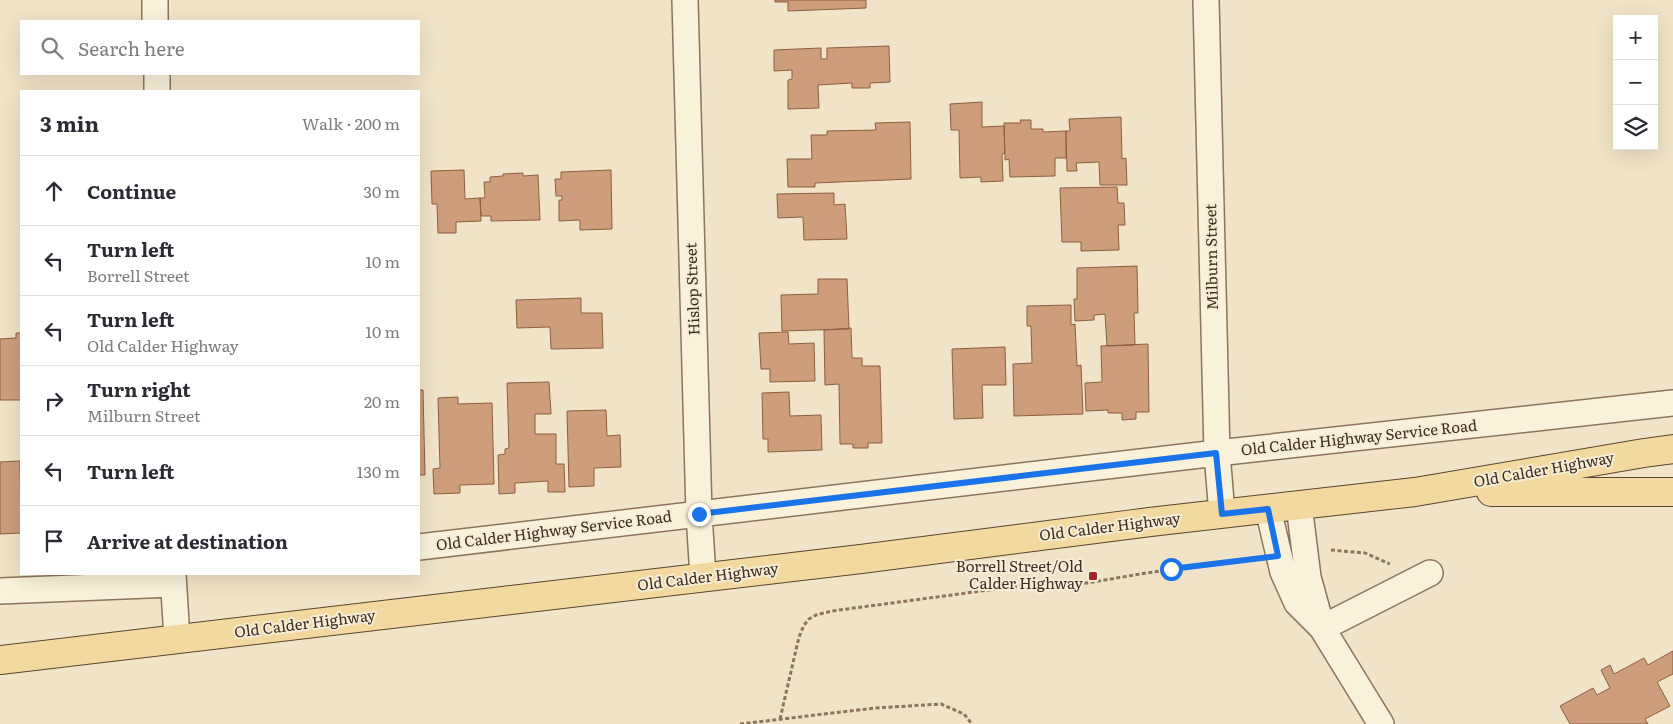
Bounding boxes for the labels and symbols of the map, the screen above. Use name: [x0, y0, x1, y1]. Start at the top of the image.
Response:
street label: Milburn Street: [1198, 204, 1223, 310]
street label: Hislop Street: [678, 242, 705, 336]
street label: Old Calder Highway Service Road: [1240, 413, 1478, 460]
street label: Old Calder Highway: [1472, 445, 1616, 492]
route end: [688, 503, 711, 526]
street label: Old Calder Highway Service Road: [435, 504, 673, 555]
street label: Old Calder Highway: [1038, 505, 1182, 546]
place label: Borrell Street/Old Calder Highway: [956, 554, 1083, 594]
street label: Old Calder Highway: [636, 555, 780, 596]
route start: [1160, 558, 1183, 581]
marker: Borrell Street/Old Calder Highway: [1087, 570, 1099, 582]
street label: Old Calder Highway: [233, 602, 377, 643]

